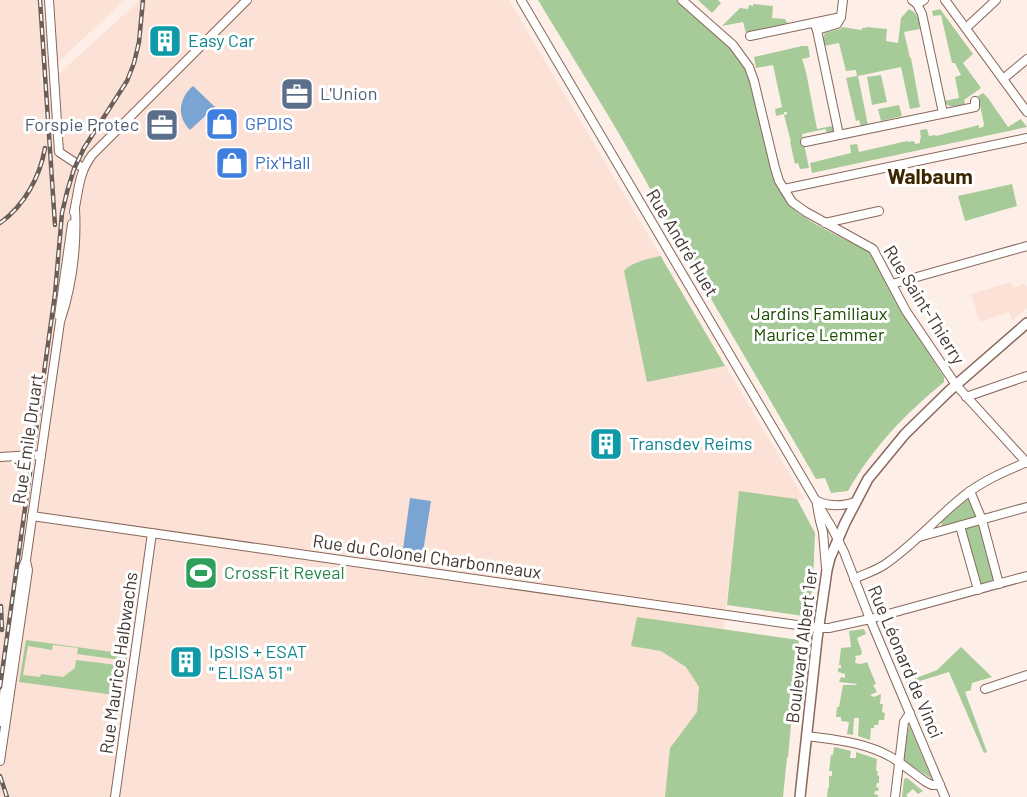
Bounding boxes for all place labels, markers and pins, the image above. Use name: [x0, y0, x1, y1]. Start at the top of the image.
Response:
building icon: Easy Car: [147, 23, 183, 59]
place label: Easy Car: [188, 29, 255, 51]
office icon: L'Union: [279, 76, 315, 112]
place label: L'Union: [320, 82, 377, 104]
shop icon: GPDIS: [204, 106, 240, 142]
office icon: Forspie Protec: [144, 107, 180, 143]
place label: GPDIS: [245, 112, 293, 134]
place label: Forspie Protec: [25, 113, 139, 135]
shop icon: Pix'Hall: [214, 145, 250, 181]
place label: Pix'Hall: [255, 151, 310, 173]
building icon: Transdev Reims: [588, 426, 624, 462]
place label: Transdev Reims: [629, 432, 752, 454]
sports icon: CrossFit Reveal: [183, 555, 219, 591]
place label: CrossFit Reveal: [224, 561, 345, 583]
place label: IpSIS + ESAT " ELISA 51 ": [209, 640, 307, 683]
building icon: IpSIS + ESAT " ELISA 51 ": [168, 644, 204, 680]

